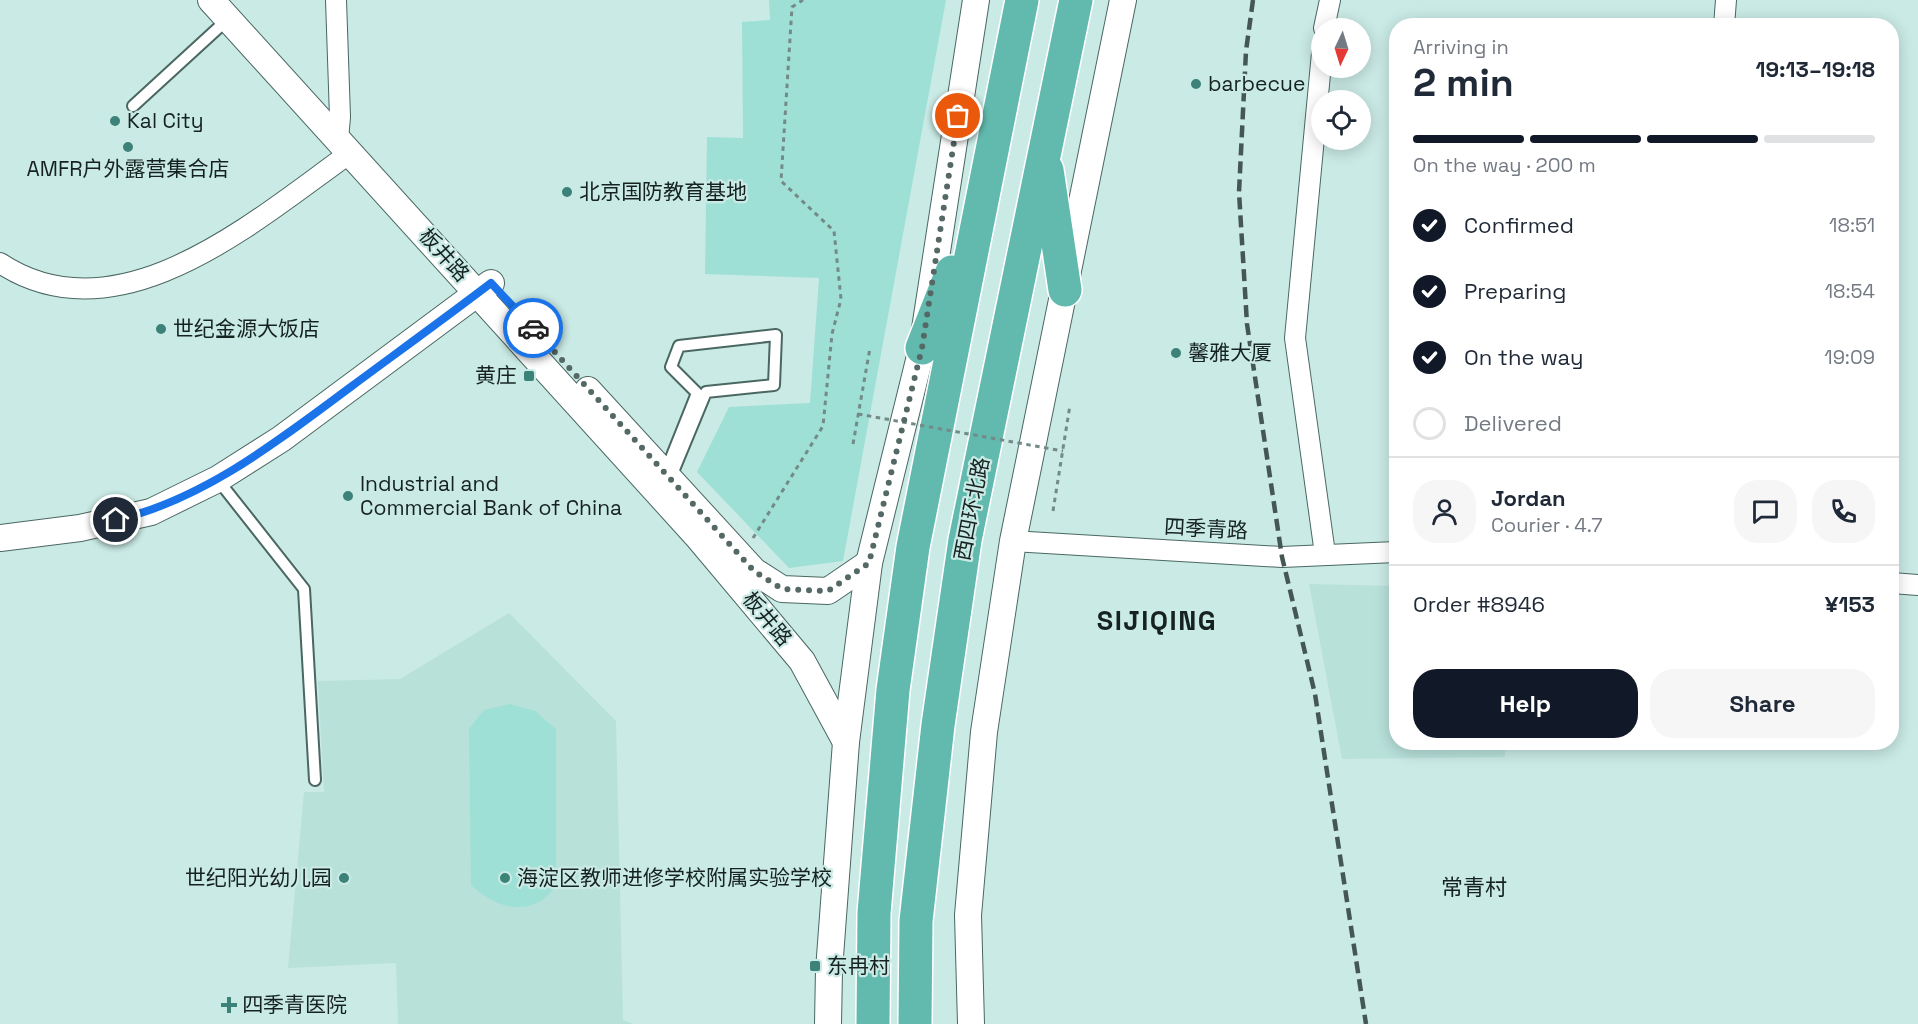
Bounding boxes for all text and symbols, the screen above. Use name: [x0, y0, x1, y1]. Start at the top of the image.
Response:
north arrow: [1311, 18, 1371, 78]
map controls: [1311, 18, 1371, 150]
text: Arriving in: [1413, 34, 1509, 60]
text: 19:13–19:18: [1755, 55, 1875, 83]
text: 2 min: [1413, 58, 1514, 107]
place label: barbecue: [1208, 70, 1305, 97]
marker: barbecue: [1189, 77, 1203, 91]
pin: [932, 90, 983, 141]
button: locate: [1311, 90, 1371, 150]
icon: bag: [941, 99, 974, 132]
place label: Kal City: [127, 107, 204, 134]
marker: Kal City: [108, 114, 122, 128]
marker: AMFR户外露营集合店: [121, 140, 135, 154]
text: On the way · 200 m: [1413, 152, 1596, 178]
place label: AMFR户外露营集合店: [27, 155, 230, 182]
place label: 北京国防教育基地: [579, 178, 747, 205]
marker: 北京国防教育基地: [560, 185, 574, 199]
icon: check: [1413, 209, 1446, 242]
text: Confirmed: [1464, 211, 1574, 239]
text: 18:51: [1829, 212, 1875, 238]
street label: 板井路: [413, 222, 475, 287]
icon: check: [1413, 275, 1446, 308]
text: Preparing: [1464, 277, 1566, 305]
text: 18:54: [1825, 278, 1875, 304]
courier: [503, 298, 563, 358]
icon: car: [517, 312, 550, 345]
place label: 世纪金源大饭店: [173, 315, 320, 342]
marker: 世纪金源大饭店: [154, 322, 168, 336]
place label: 馨雅大厦: [1188, 339, 1272, 366]
icon: check: [1413, 341, 1446, 374]
text: On the way: [1464, 343, 1583, 371]
text: 19:09: [1824, 344, 1875, 370]
marker: 馨雅大厦: [1169, 346, 1183, 360]
place label: 黄庄: [475, 362, 517, 389]
marker: 黄庄: [522, 369, 536, 383]
text: Delivered: [1464, 409, 1562, 437]
street label: 西四环北路: [948, 455, 995, 563]
place label: Industrial and Commercial Bank of China: [360, 470, 622, 521]
button: person: [1413, 480, 1476, 543]
button: chat: [1734, 480, 1797, 543]
button: phone: [1812, 480, 1875, 543]
text: Jordan: [1491, 484, 1566, 512]
marker: Industrial and Commercial Bank of China: [341, 489, 355, 503]
pin: [90, 494, 141, 545]
icon: home: [99, 503, 132, 536]
text: Courier · 4.7: [1491, 512, 1602, 538]
street label: 四季青路: [1163, 513, 1249, 544]
street label: 板井路: [737, 586, 798, 651]
text: Order #8946: [1413, 590, 1545, 618]
text: ¥153: [1825, 590, 1875, 618]
district label: SIJIQING: [1097, 603, 1217, 638]
button: Help: [1413, 669, 1638, 738]
button: Share: [1650, 669, 1875, 738]
place label: 世纪阳光幼儿园: [185, 864, 332, 891]
place label: 海淀区教师进修学校附属实验学校: [517, 864, 832, 891]
marker: 世纪阳光幼儿园: [337, 871, 351, 885]
marker: 海淀区教师进修学校附属实验学校: [498, 871, 512, 885]
district label: 常青村: [1441, 873, 1507, 901]
place label: 东冉村: [827, 952, 890, 979]
marker: 东冉村: [808, 959, 822, 973]
place label: 四季青医院: [242, 991, 347, 1018]
marker: 四季青医院: [220, 996, 238, 1014]

